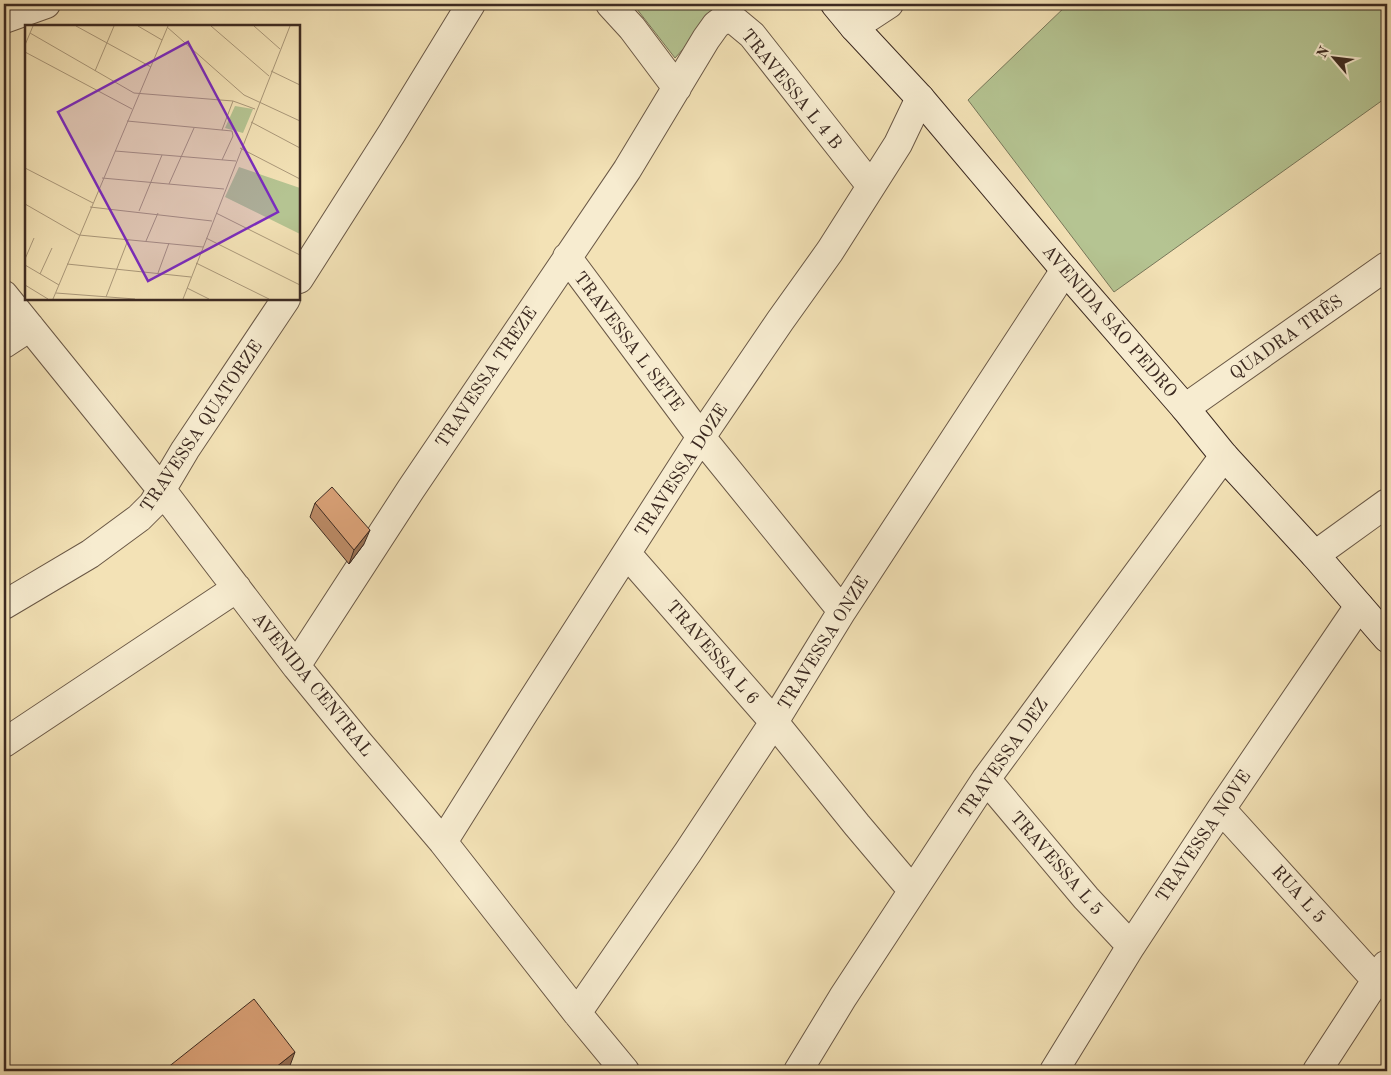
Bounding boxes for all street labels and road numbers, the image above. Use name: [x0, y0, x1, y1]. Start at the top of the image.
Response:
street label: TRAVESSA L 4 B: [737, 26, 845, 153]
street label: AVENIDA SÃO PEDRO: [1038, 239, 1183, 401]
street label: TRAVESSA L SETE: [570, 269, 686, 415]
street label: QUADRA TRÊS: [1224, 289, 1347, 384]
street label: TRAVESSA TREZE: [433, 304, 541, 451]
street label: TRAVESSA QUATORZE: [138, 337, 266, 516]
street label: TRAVESSA DOZE: [632, 401, 731, 540]
street label: TRAVESSA ONZE: [775, 573, 872, 714]
street label: TRAVESSA L 6: [662, 597, 762, 708]
street label: AVENIDA CENTRAL: [249, 609, 376, 760]
street label: TRAVESSA DEZ: [956, 695, 1052, 822]
street label: TRAVESSA NOVE: [1153, 767, 1255, 906]
street label: TRAVESSA L 5: [1006, 808, 1106, 919]
street label: RUA L 5: [1268, 862, 1329, 927]

